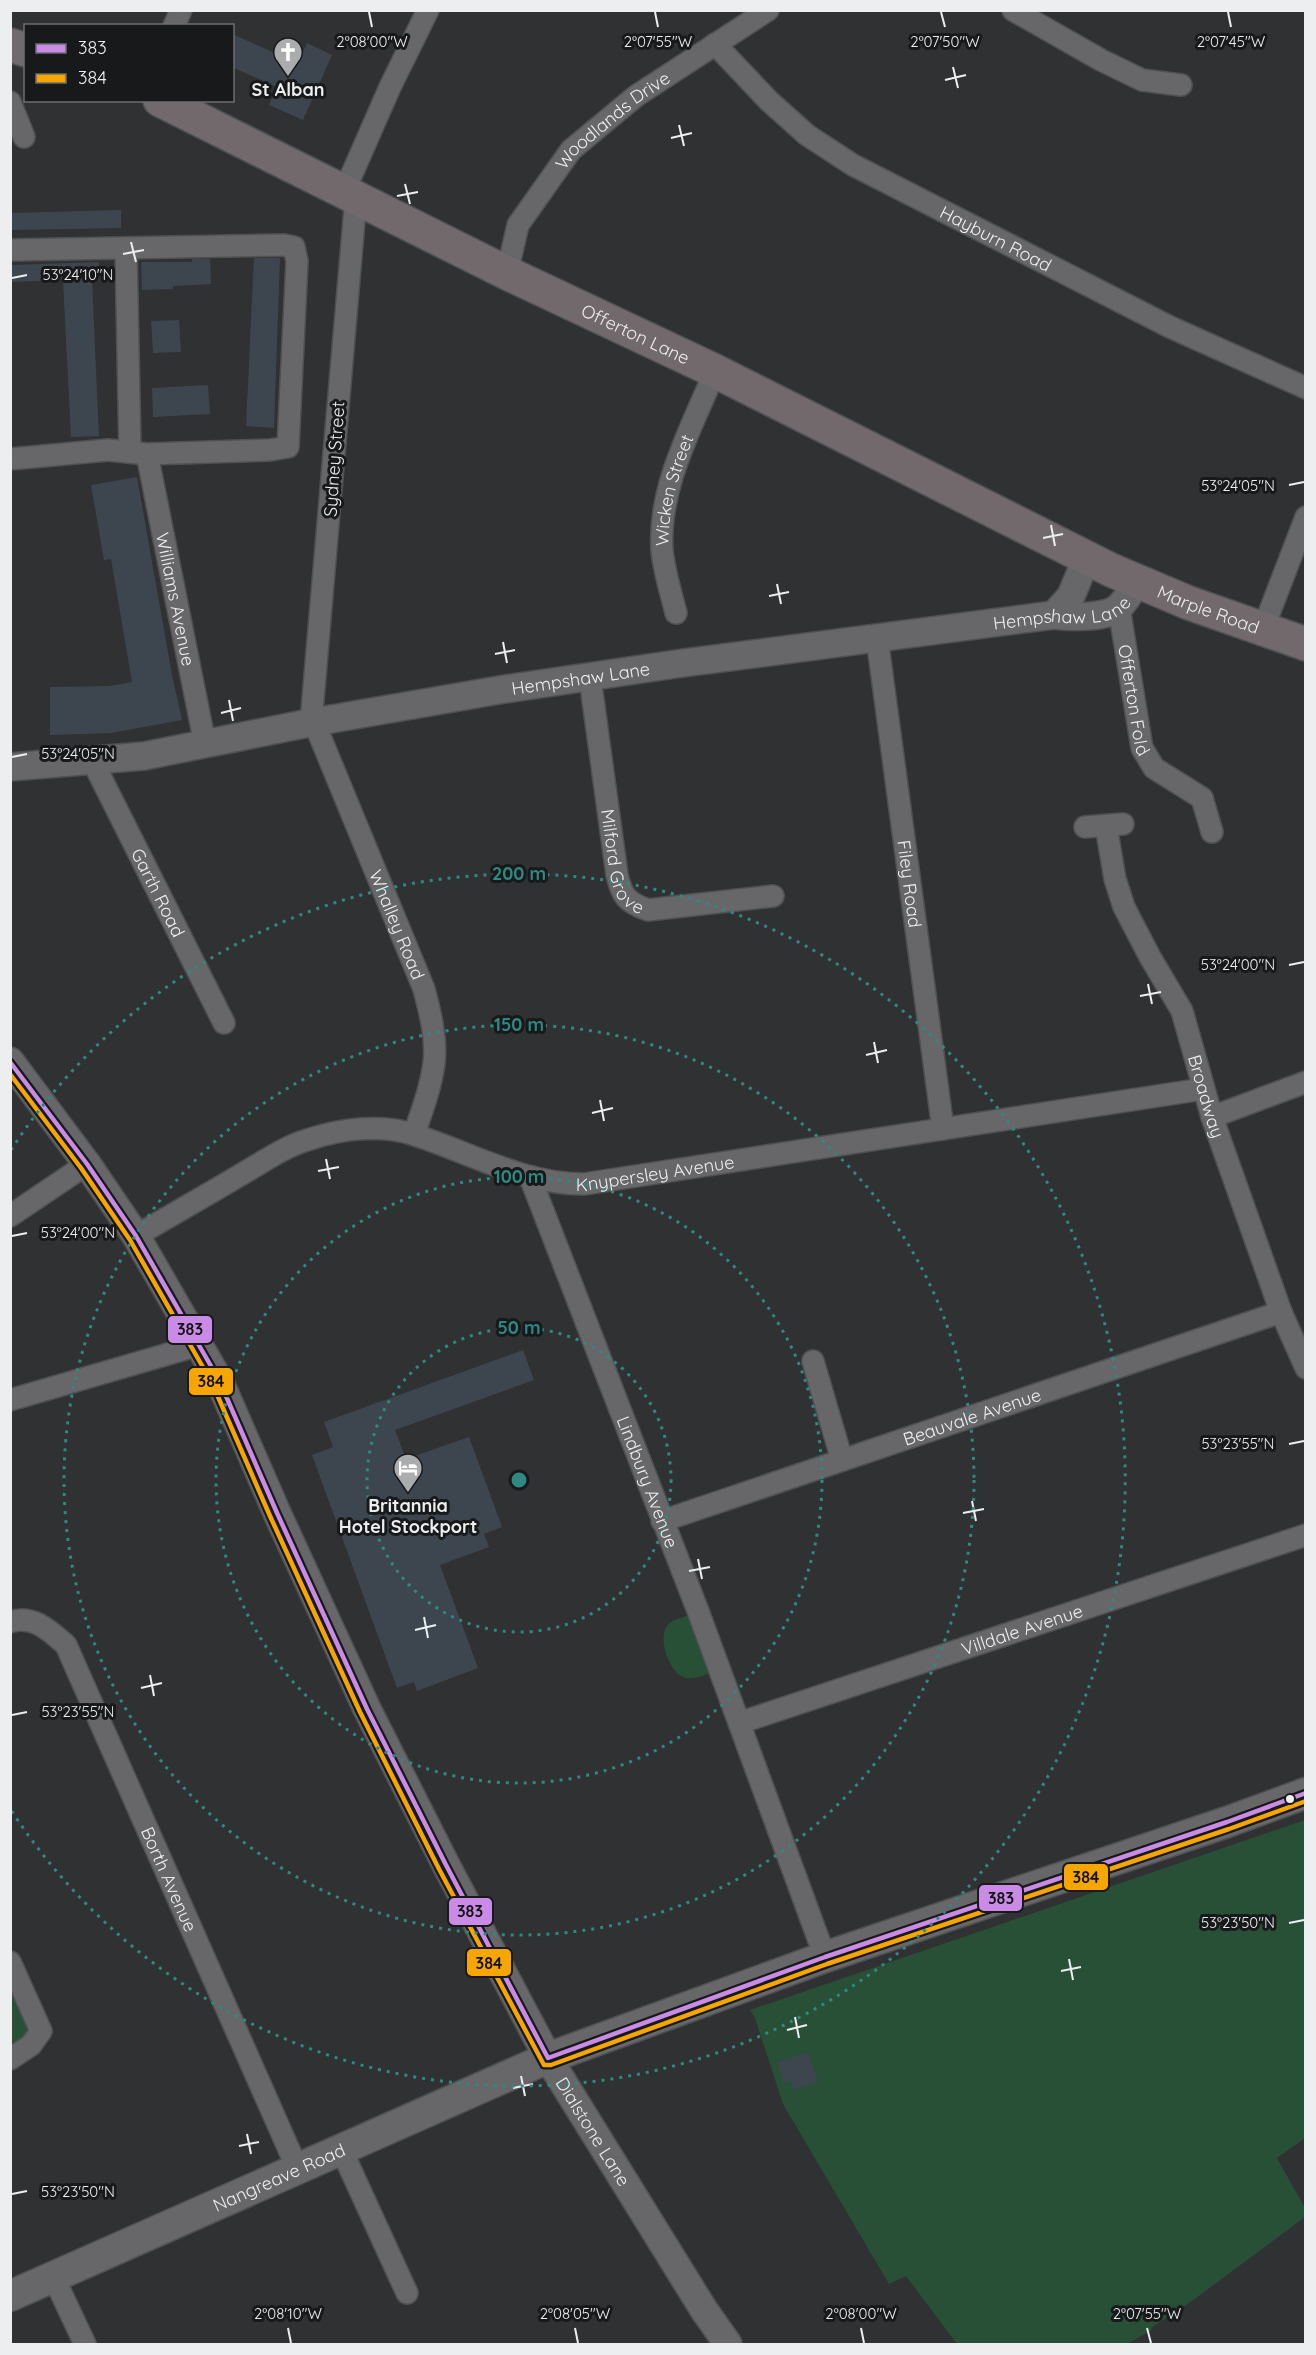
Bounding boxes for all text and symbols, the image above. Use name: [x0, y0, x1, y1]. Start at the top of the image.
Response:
legend: [24, 24, 234, 102]
text: 2°08'00"W: [336, 32, 408, 51]
text: 2°07'55"W: [624, 32, 693, 51]
text: 2°07'50"W: [910, 32, 980, 51]
text: 2°07'45"W: [1197, 32, 1266, 51]
text: 383: [78, 36, 107, 59]
church icon: St Alban: [272, 36, 304, 78]
text: 384: [78, 66, 107, 89]
street label: Woodlands Drive: [550, 66, 674, 173]
place label: St Alban: [252, 78, 324, 101]
street label: Hayburn Road: [936, 200, 1056, 276]
text: 53°24'10"N: [42, 265, 114, 284]
street label: Offerton Lane: [578, 298, 694, 369]
street label: Sydney Street: [318, 400, 350, 518]
street label: Wicken Street: [650, 431, 698, 546]
text: 53°24'05"N: [1201, 476, 1275, 495]
street label: Williams Avenue: [151, 530, 201, 668]
street label: Marple Road: [1154, 579, 1263, 638]
street label: Hempshaw Lane: [992, 591, 1135, 634]
street label: Offerton Fold: [1114, 643, 1155, 760]
street label: Hempshaw Lane: [510, 657, 651, 699]
text: 53°24'05"N: [41, 744, 115, 763]
street label: Milford Grove: [597, 807, 648, 919]
street label: Filey Road: [893, 839, 927, 929]
street label: Garth Road: [127, 844, 190, 941]
text: 200 m: [492, 862, 546, 885]
street label: Whalley Road: [365, 866, 430, 983]
text: 53°24'00"N: [1201, 955, 1275, 974]
text: 150 m: [494, 1013, 544, 1036]
street label: Broadway: [1183, 1052, 1230, 1141]
street label: Knypersley Avenue: [576, 1150, 736, 1196]
text: 100 m: [494, 1165, 544, 1188]
text: 53°24'00"N: [41, 1223, 115, 1242]
line badge: 383: [167, 1315, 213, 1344]
text: 50 m: [497, 1316, 541, 1339]
text: 383: [177, 1319, 203, 1339]
line badge: 384: [188, 1367, 234, 1396]
text: 384: [198, 1371, 225, 1391]
street label: Beauvale Avenue: [900, 1382, 1044, 1450]
street label: Lindbury Avenue: [612, 1413, 684, 1551]
text: 53°23'55"N: [1201, 1434, 1275, 1453]
hotel icon: Britannia Hotel Stockport: [392, 1452, 424, 1494]
centre of rings: [509, 1470, 529, 1490]
place label: Britannia Hotel Stockport: [339, 1494, 477, 1538]
street label: Villdale Avenue: [958, 1598, 1085, 1660]
text: 53°23'55"N: [41, 1702, 115, 1721]
unlabelled marker: [1284, 1793, 1296, 1805]
street label: Borth Avenue: [136, 1823, 203, 1935]
line badge: 384: [1063, 1863, 1109, 1891]
text: 384: [1073, 1867, 1100, 1887]
line badge: 383: [978, 1884, 1023, 1912]
text: 383: [988, 1888, 1014, 1908]
line badge: 383: [448, 1897, 493, 1926]
text: 383: [457, 1901, 483, 1921]
text: 53°23'50"N: [1201, 1913, 1275, 1932]
line badge: 384: [466, 1948, 512, 1977]
text: 384: [476, 1953, 503, 1973]
street label: Dialstone Lane: [551, 2073, 636, 2190]
street label: Nangreave Road: [209, 2138, 349, 2216]
text: 53°23'50"N: [41, 2182, 115, 2201]
text: 2°08'10"W: [254, 2304, 322, 2323]
text: 2°08'05"W: [540, 2304, 611, 2323]
text: 2°08'00"W: [825, 2304, 897, 2323]
text: 2°07'55"W: [1113, 2304, 1182, 2323]

